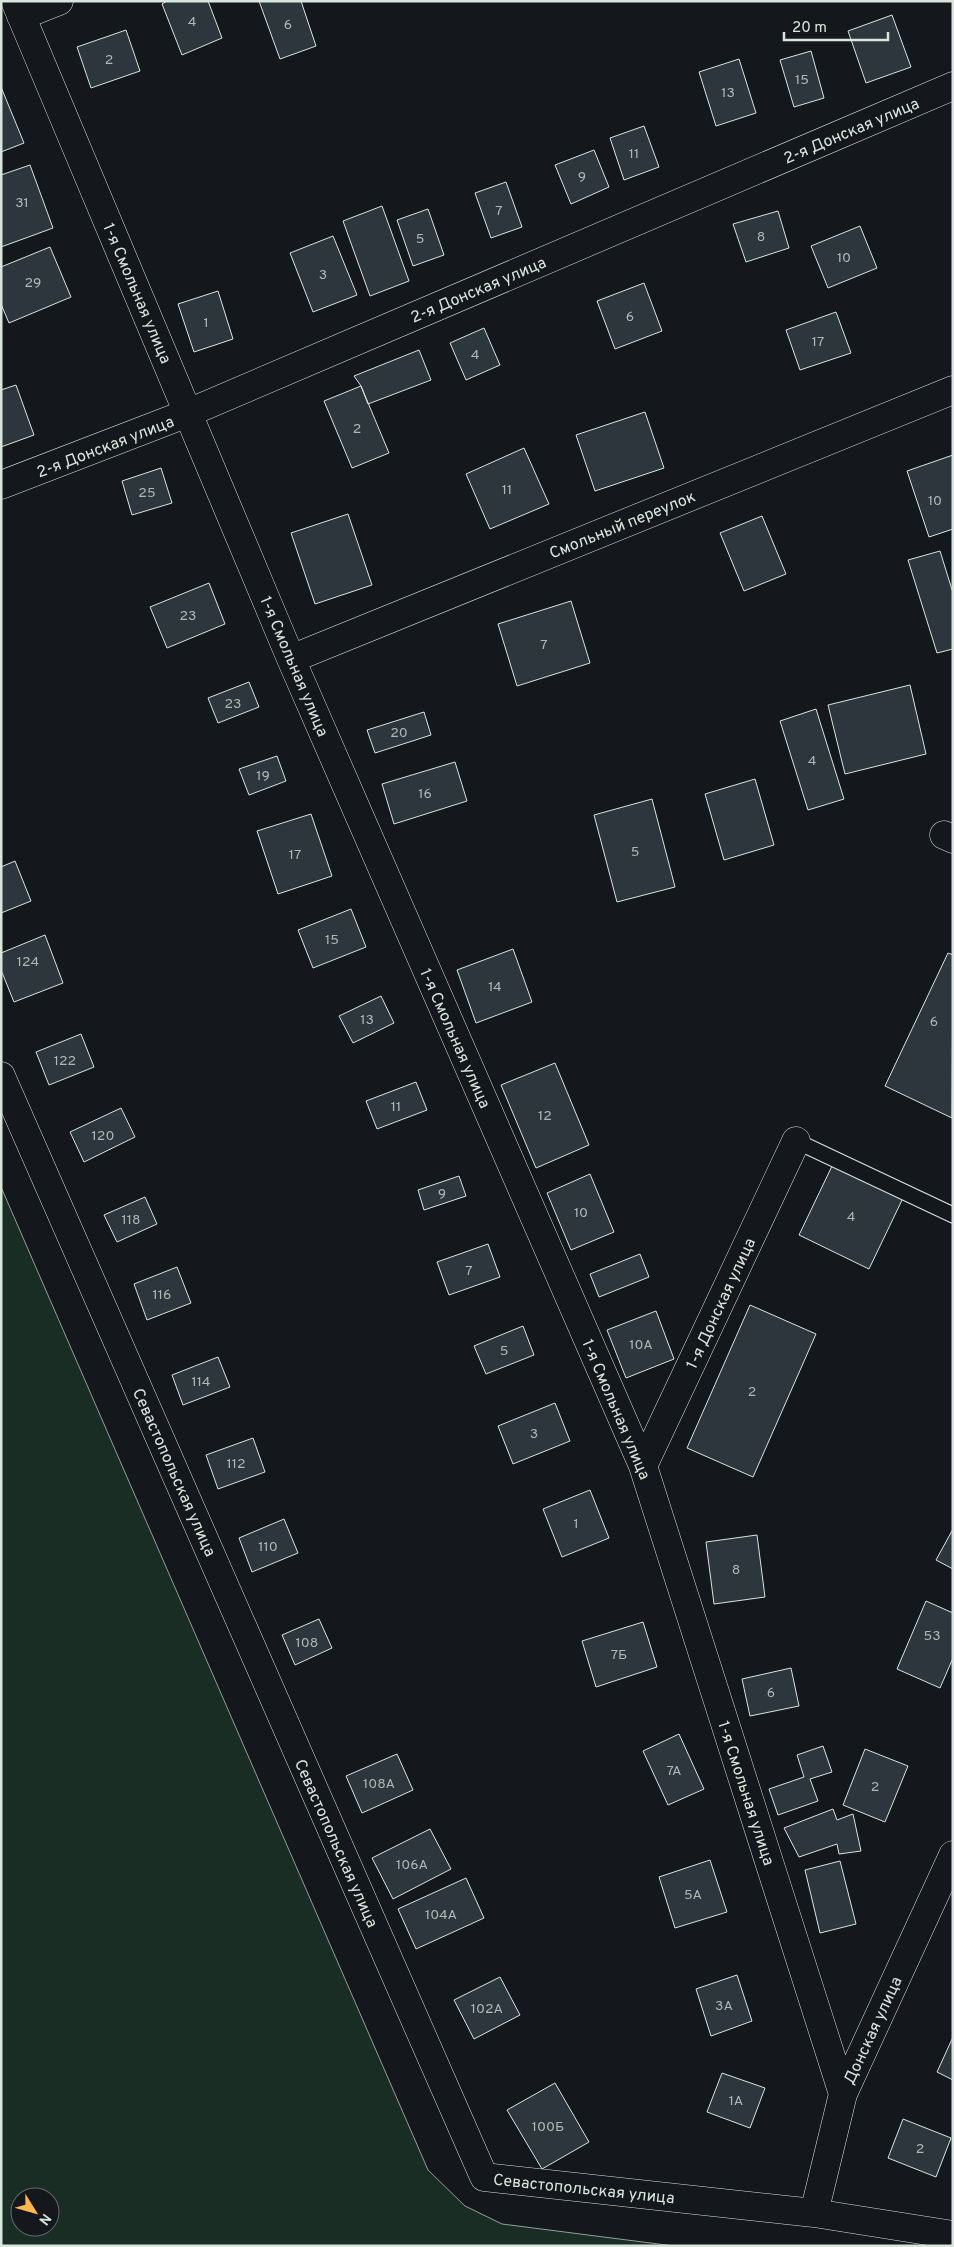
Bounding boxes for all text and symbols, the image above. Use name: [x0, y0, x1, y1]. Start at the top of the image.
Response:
scale bar: [784, 10, 888, 42]
house number: 4: [188, 14, 196, 31]
house number: 6: [284, 17, 292, 34]
text: 20 m: [792, 19, 827, 38]
house number: 2: [105, 52, 113, 69]
house number: 15: [795, 72, 809, 89]
house number: 13: [721, 85, 735, 102]
street label: 2-я Донская улица: [781, 94, 923, 169]
house number: 11: [629, 146, 639, 163]
house number: 9: [578, 169, 586, 186]
house number: 31: [15, 195, 29, 212]
house number: 7: [495, 203, 503, 220]
street label: 1-я Смольная улица: [97, 220, 175, 367]
house number: 8: [757, 229, 765, 246]
house number: 5: [416, 231, 424, 248]
house number: 10: [837, 250, 851, 267]
street label: 2-я Донская улица: [408, 253, 550, 328]
house number: 3: [319, 267, 327, 284]
house number: 29: [25, 275, 41, 292]
house number: 6: [626, 309, 634, 326]
house number: 1: [203, 315, 209, 332]
house number: 17: [812, 334, 824, 351]
house number: 4: [471, 347, 479, 364]
street label: 2-я Донская улица: [34, 412, 177, 483]
house number: 2: [353, 421, 361, 438]
house number: 11: [502, 482, 512, 499]
house number: 25: [138, 485, 156, 502]
street label: Смольный переулок: [547, 487, 699, 564]
house number: 10: [928, 493, 942, 510]
street label: 1-я Смольная улица: [254, 593, 332, 740]
house number: 23: [180, 608, 197, 625]
house number: 7: [540, 637, 548, 654]
house number: 23: [225, 696, 242, 713]
house number: 20: [390, 725, 408, 742]
house number: 4: [808, 753, 816, 770]
house number: 19: [256, 768, 270, 785]
house number: 16: [418, 786, 432, 803]
house number: 5: [631, 844, 639, 861]
house number: 17: [289, 847, 301, 864]
house number: 15: [325, 932, 339, 949]
house number: 124: [17, 954, 39, 971]
street label: 1-я Смольная улица: [414, 966, 494, 1112]
house number: 14: [488, 979, 502, 996]
house number: 13: [360, 1012, 374, 1029]
house number: 6: [930, 1014, 938, 1031]
house number: 122: [54, 1053, 76, 1070]
house number: 11: [391, 1099, 401, 1116]
house number: 12: [538, 1108, 552, 1125]
house number: 120: [92, 1128, 114, 1145]
house number: 9: [438, 1186, 446, 1203]
house number: 10: [574, 1205, 588, 1222]
house number: 4: [847, 1209, 855, 1226]
house number: 118: [122, 1212, 141, 1229]
street label: 1-я Донская улица: [683, 1235, 761, 1373]
house number: 7: [465, 1263, 473, 1280]
house number: 116: [153, 1287, 171, 1304]
street label: 1-я Смольная улица: [576, 1336, 654, 1483]
house number: 10А: [629, 1337, 653, 1354]
house number: 5: [500, 1343, 508, 1360]
house number: 114: [192, 1374, 210, 1391]
house number: 2: [748, 1384, 756, 1401]
street label: Севастопольская улица: [127, 1385, 219, 1560]
house number: 3: [530, 1426, 538, 1443]
house number: 112: [226, 1456, 246, 1473]
house number: 1: [573, 1516, 579, 1533]
house number: 110: [258, 1539, 278, 1556]
house number: 8: [732, 1562, 740, 1579]
house number: 53: [923, 1628, 941, 1645]
house number: 108: [296, 1635, 318, 1652]
house number: 7Б: [611, 1647, 627, 1664]
house number: 6: [767, 1685, 775, 1702]
street label: 1-я Смольная улица: [712, 1719, 778, 1868]
street label: Севастопольская улица: [289, 1756, 381, 1931]
house number: 7А: [666, 1763, 682, 1780]
house number: 108А: [363, 1776, 395, 1793]
house number: 2: [871, 1779, 879, 1796]
house number: 106А: [396, 1857, 428, 1874]
house number: 5А: [684, 1887, 702, 1904]
house number: 104А: [425, 1907, 457, 1924]
street label: Донская улица: [840, 1974, 908, 2088]
house number: 3А: [715, 1998, 733, 2015]
house number: 102А: [471, 2001, 503, 2018]
house number: 1А: [729, 2093, 743, 2110]
house number: 100Б: [532, 2119, 564, 2136]
house number: 2: [916, 2141, 924, 2158]
street label: Севастопольская улица: [492, 2171, 675, 2209]
north arrow: [10, 2187, 60, 2237]
text: N: [34, 2210, 54, 2228]

